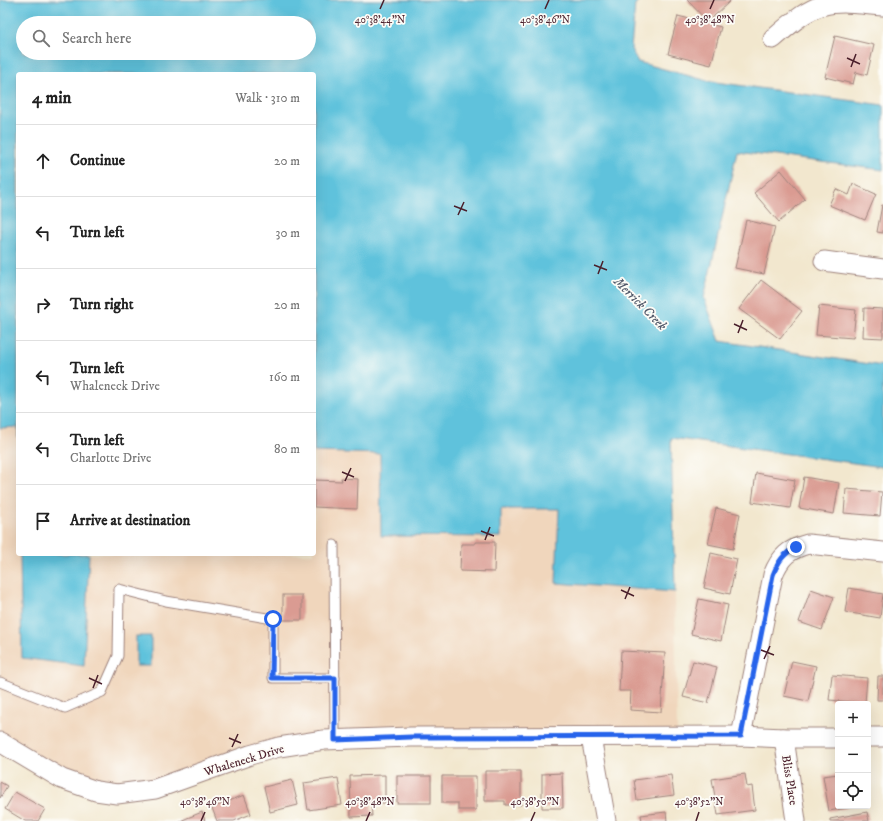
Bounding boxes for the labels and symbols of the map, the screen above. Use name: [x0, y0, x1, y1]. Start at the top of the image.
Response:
text: 40°38'44"N: [355, 14, 405, 26]
text: 40°38'46"N: [520, 14, 570, 26]
text: 40°38'48"N: [685, 14, 735, 26]
water label: Merrick Creek: [610, 273, 671, 334]
route end: [787, 538, 805, 556]
route start: [264, 610, 282, 628]
street label: Whaleneck Drive: [201, 741, 286, 780]
street label: Bliss Place: [778, 754, 801, 806]
text: 40°38'46"N: [180, 796, 230, 808]
text: 40°38'48"N: [345, 796, 395, 808]
text: 40°38'50"N: [510, 796, 560, 808]
text: 40°38'52"N: [675, 796, 723, 808]

